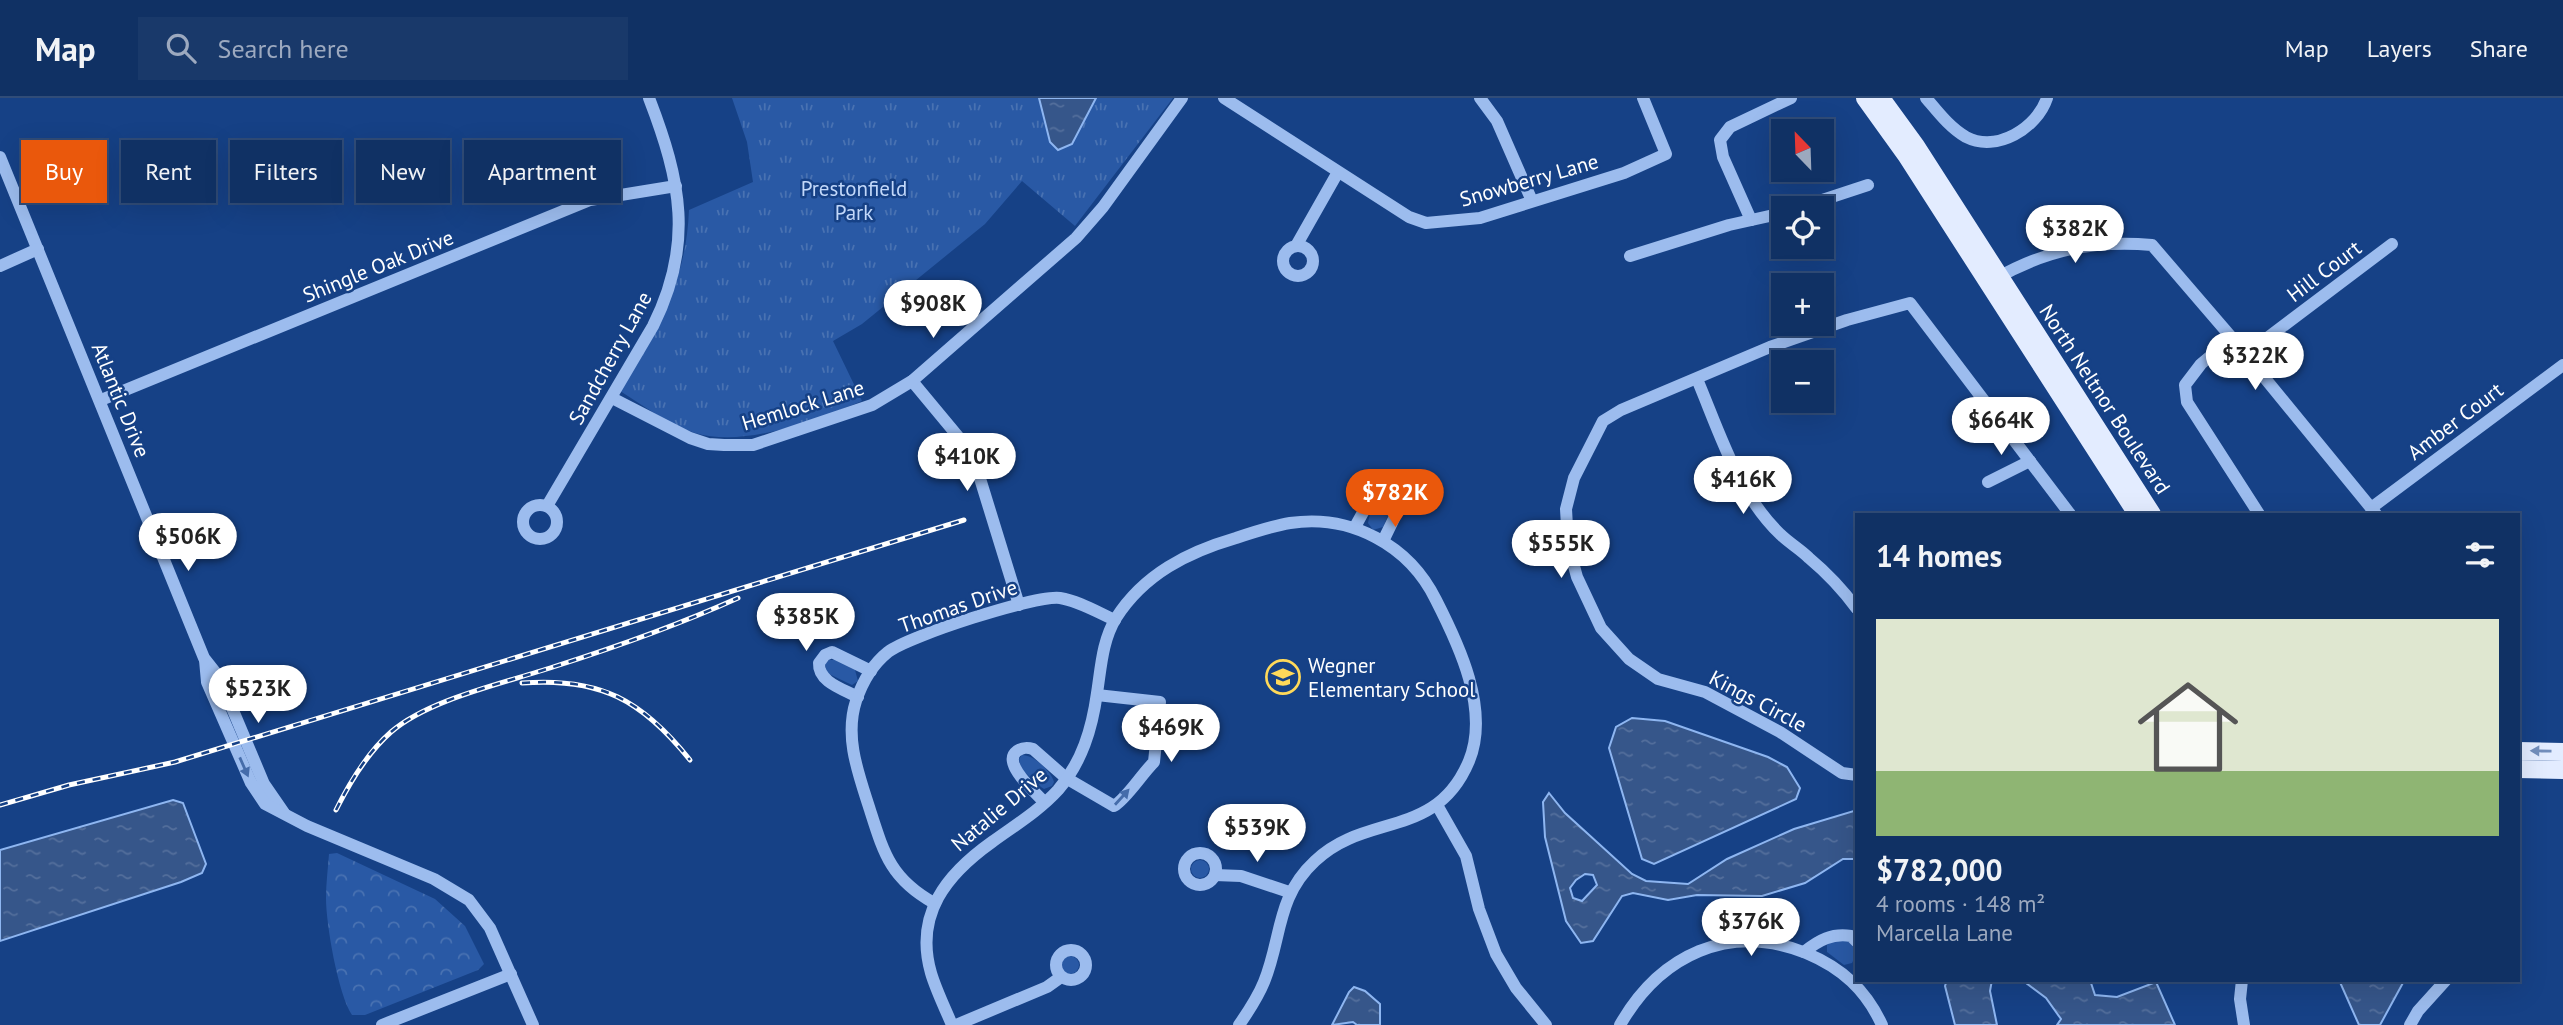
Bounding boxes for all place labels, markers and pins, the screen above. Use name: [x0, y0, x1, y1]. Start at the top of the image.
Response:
pin: $382K: [2026, 206, 2124, 265]
pin: $908K: [884, 280, 982, 340]
pin: $322K: [2206, 332, 2304, 392]
pin: $664K: [1952, 398, 2050, 457]
pin: $410K: [918, 434, 1016, 493]
pin: $416K: [1694, 456, 1792, 516]
pin: $782K: [1346, 470, 1444, 529]
pin: $506K: [139, 514, 237, 573]
pin: $555K: [1512, 520, 1610, 580]
pin: $385K: [757, 594, 855, 653]
place label: Wegner Elementary School: [1308, 652, 1475, 703]
school or university icon: Wegner Elementary School: [1264, 658, 1302, 696]
pin: $523K: [209, 666, 307, 725]
pin: $469K: [1122, 704, 1220, 764]
pin: $539K: [1208, 804, 1306, 864]
pin: $376K: [1702, 898, 1800, 958]

